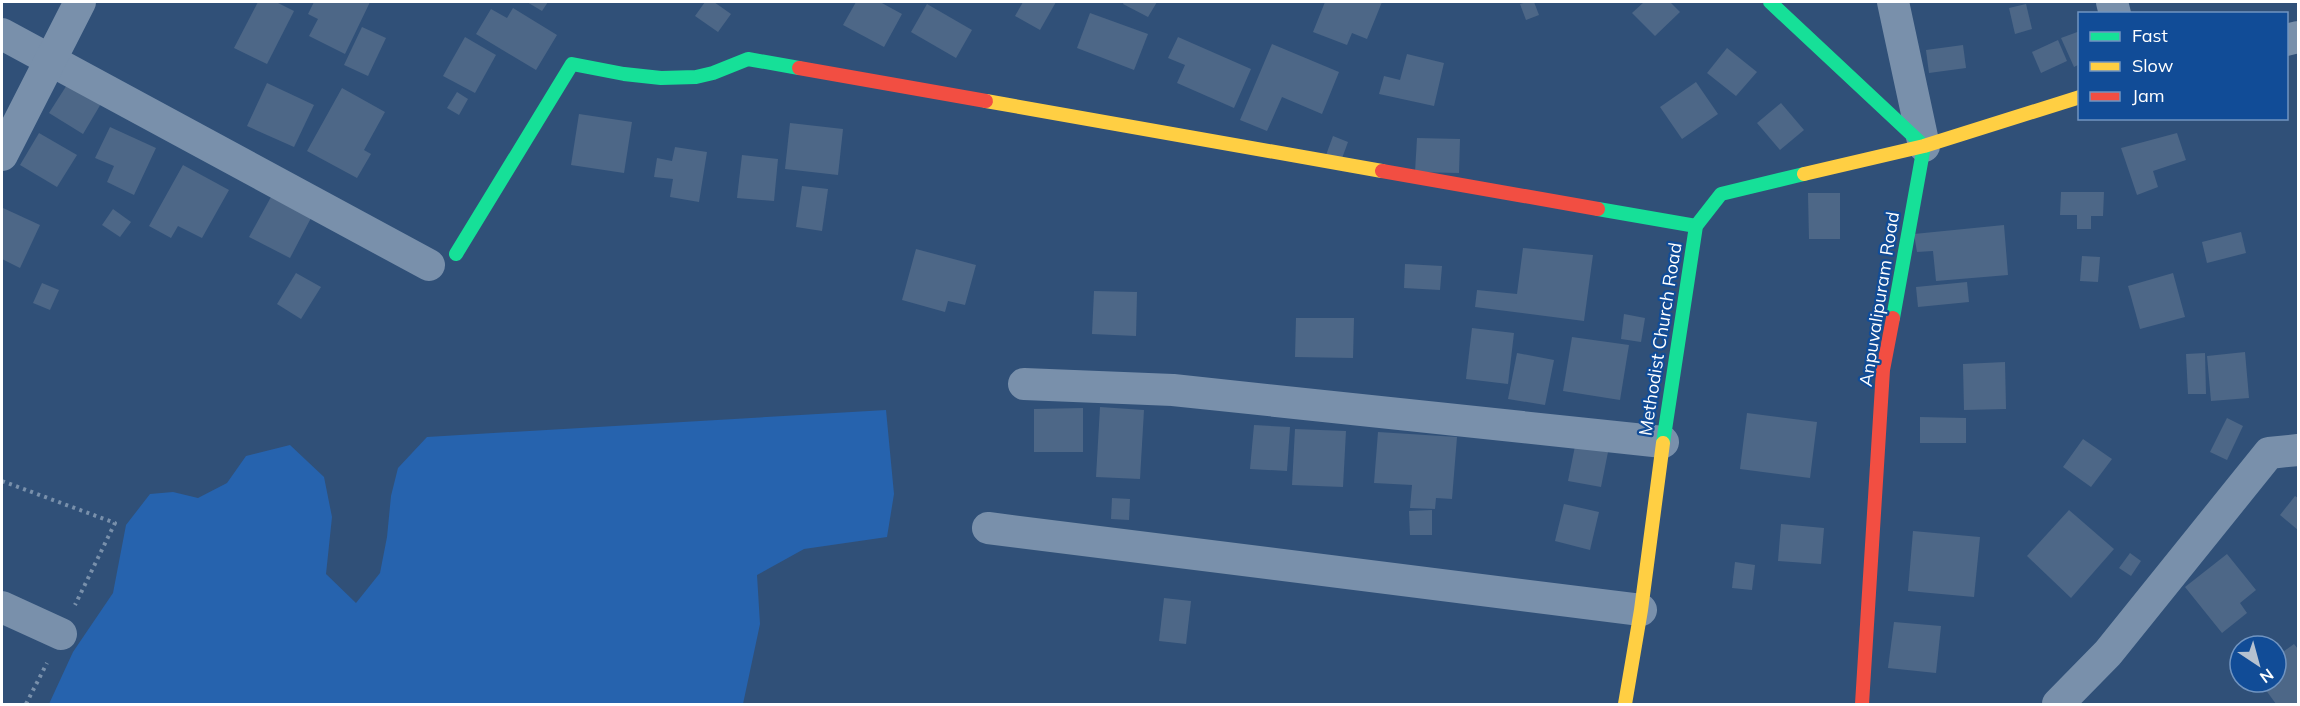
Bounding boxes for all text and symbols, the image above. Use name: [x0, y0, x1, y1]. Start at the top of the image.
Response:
legend: [2078, 12, 2288, 120]
text: Fast: [2132, 24, 2168, 47]
text: Slow: [2132, 54, 2174, 77]
text: Jam: [2132, 84, 2165, 107]
street label: Anpuvalipuram Road: [1854, 210, 1904, 388]
street label: Methodist Church Road: [1633, 241, 1687, 437]
north arrow: [2228, 634, 2288, 694]
text: N: [2256, 664, 2278, 688]

